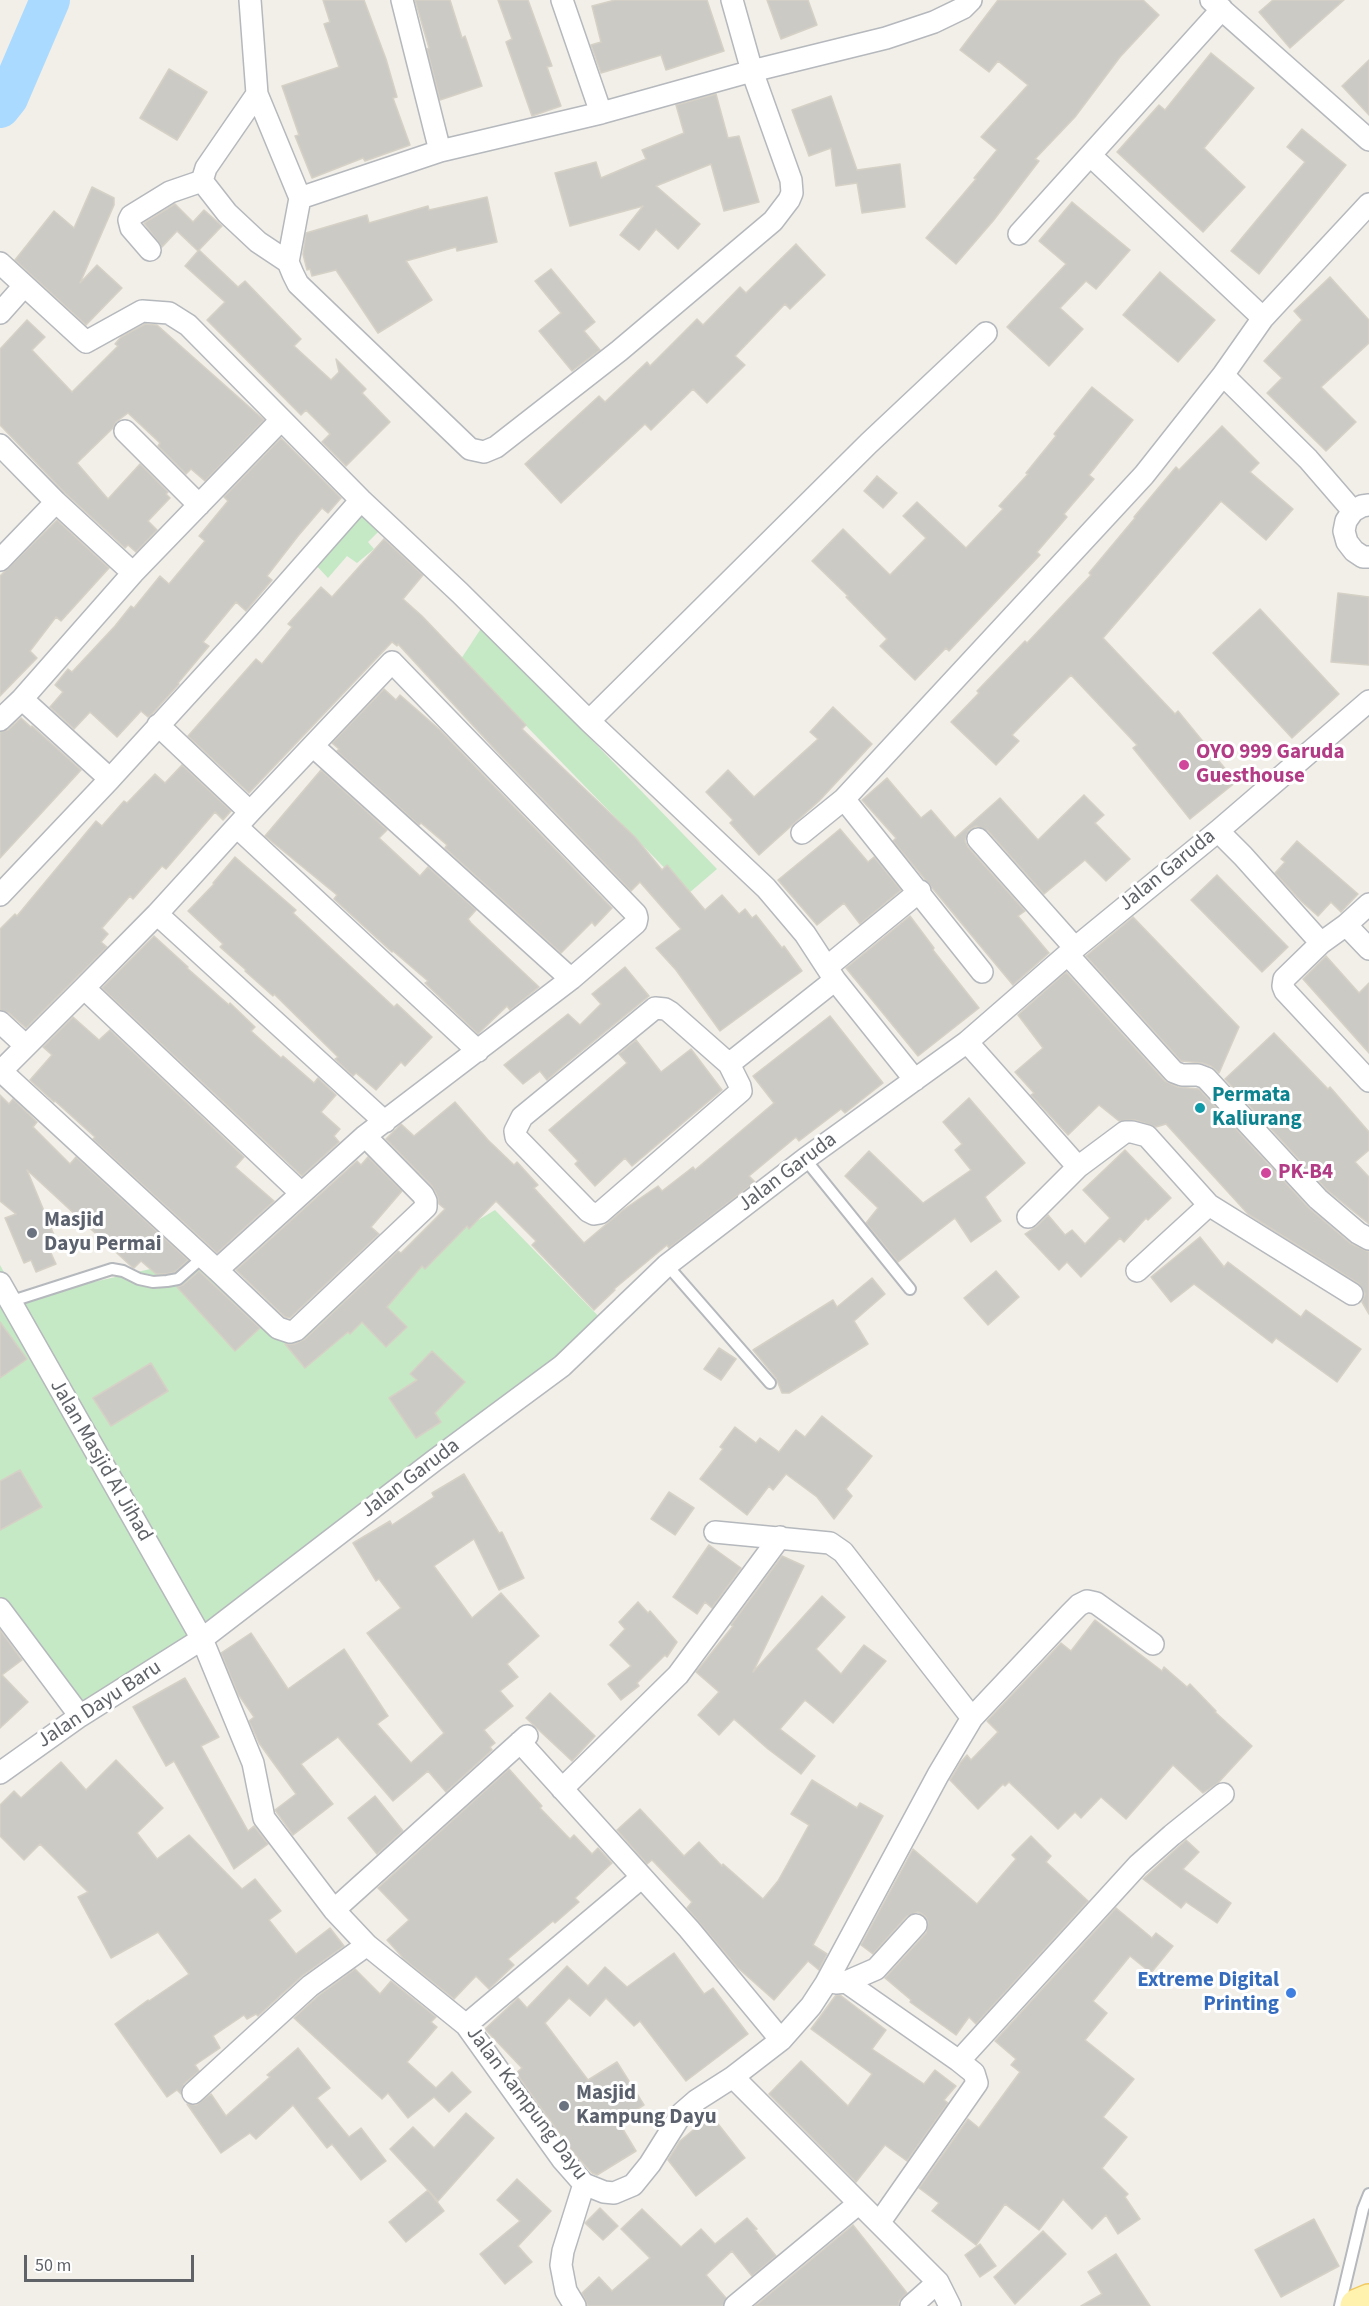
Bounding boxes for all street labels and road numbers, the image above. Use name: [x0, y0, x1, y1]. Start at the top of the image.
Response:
street label: Jalan Garuda: [1115, 824, 1221, 918]
street label: Jalan Garuda: [734, 1128, 842, 1218]
street label: Jalan Masjid Al Jihad: [43, 1375, 157, 1547]
street label: Jalan Garuda: [357, 1434, 465, 1524]
street label: Jalan Dayu Baru: [33, 1656, 167, 1754]
street label: Jalan Kampung Dayu: [460, 2022, 592, 2186]

